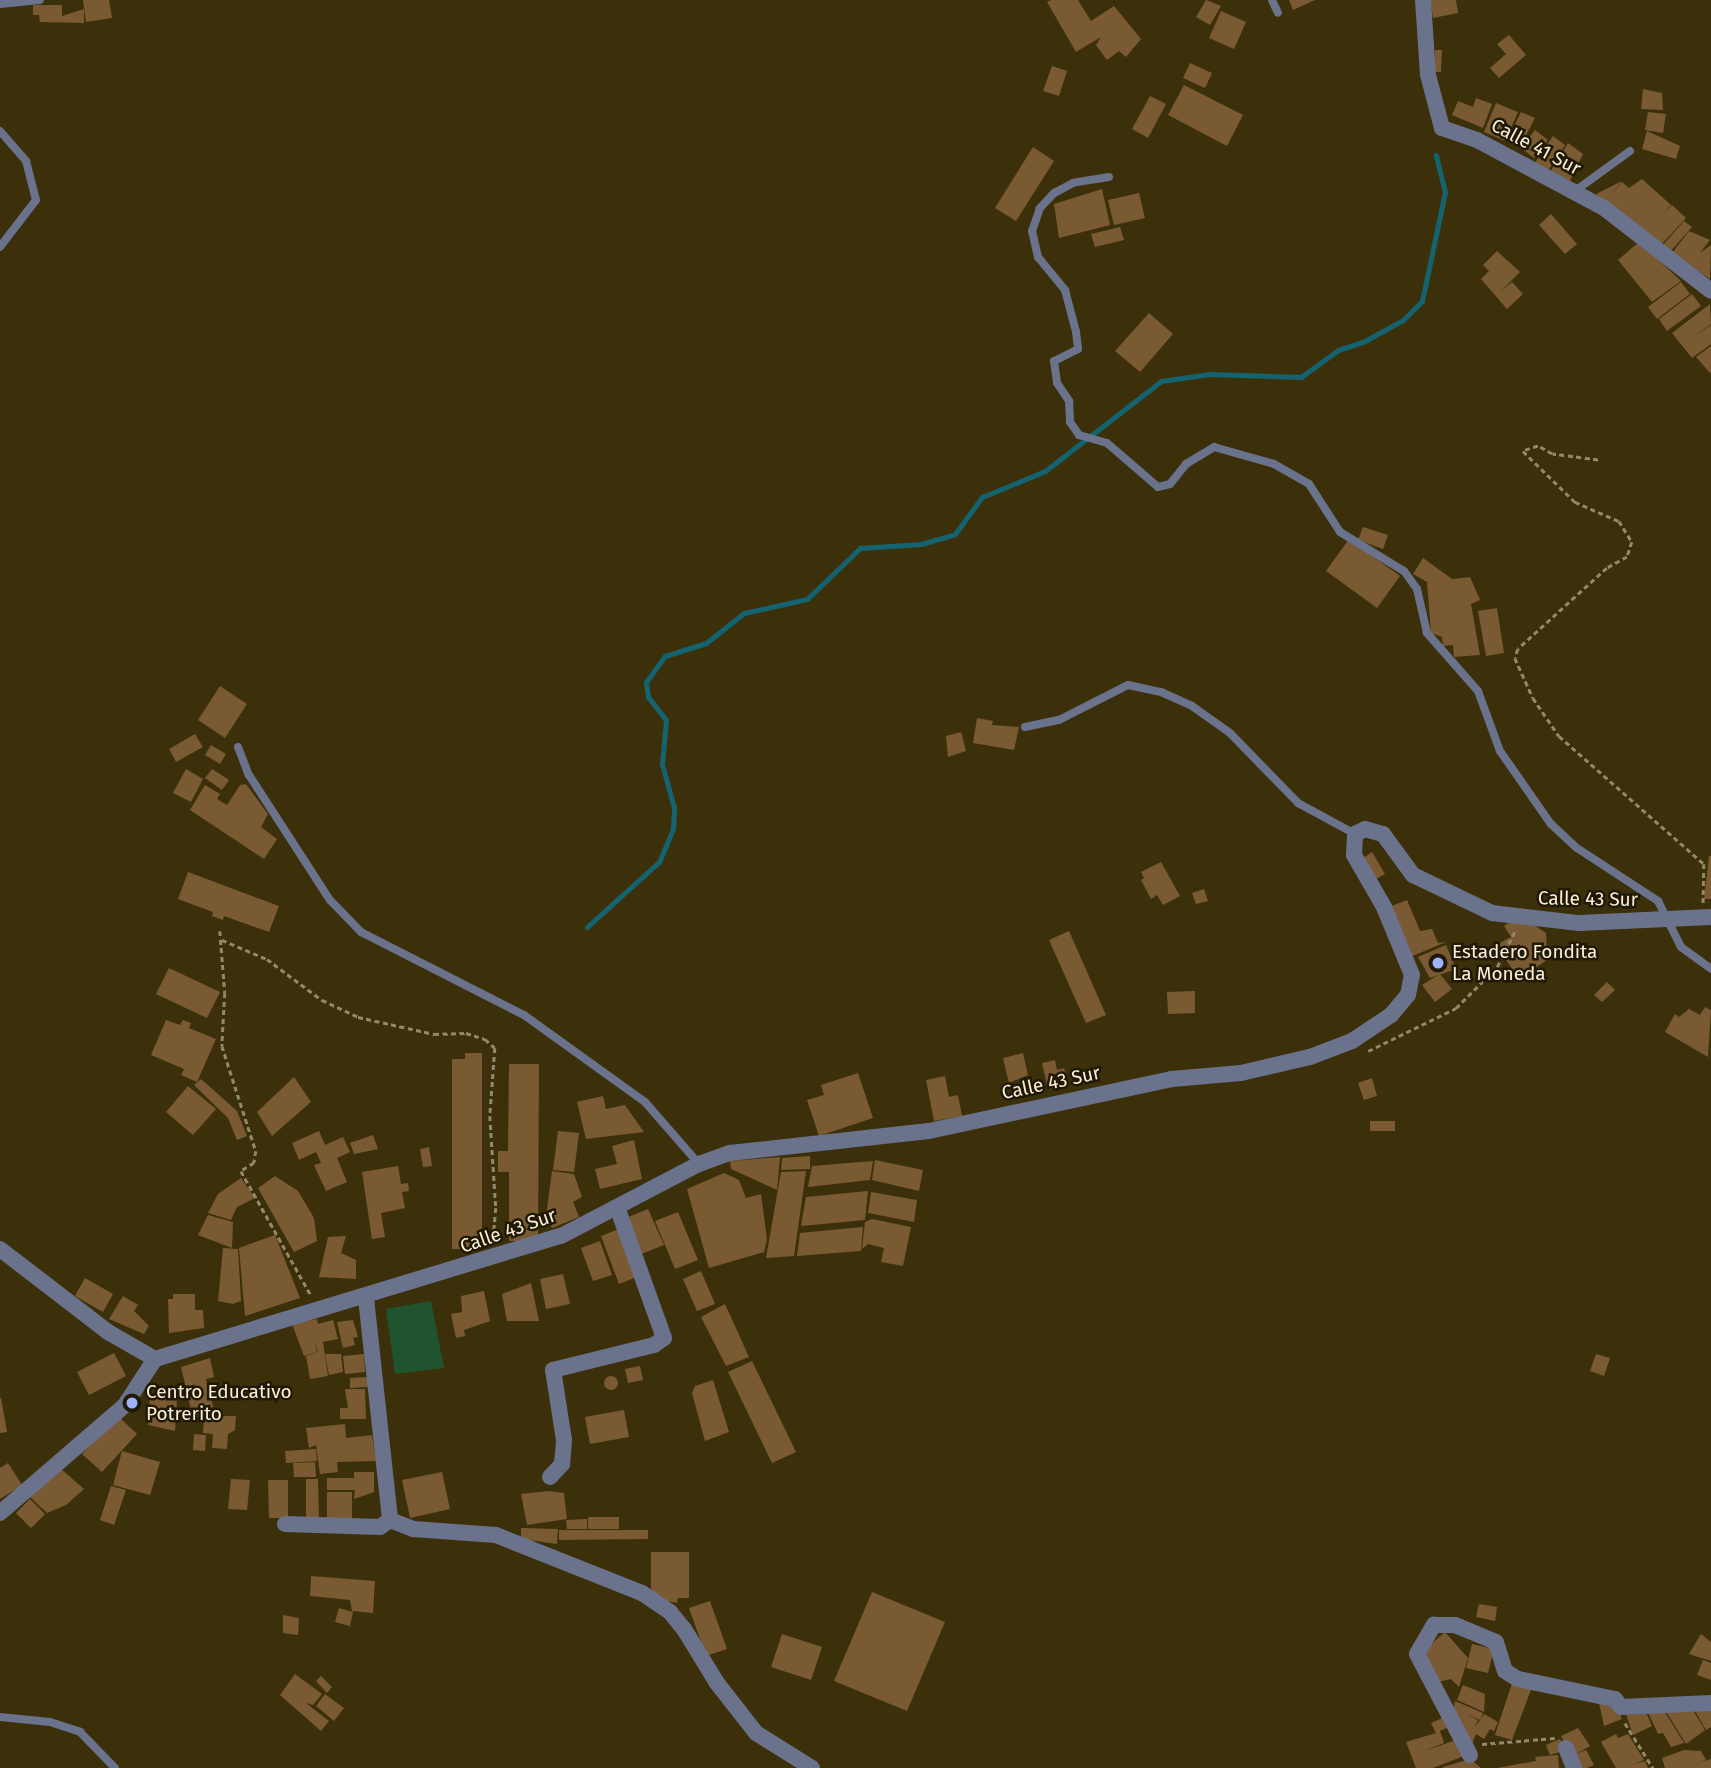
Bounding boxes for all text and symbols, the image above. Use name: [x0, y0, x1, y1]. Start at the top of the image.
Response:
street label: Calle 41 Sur: [1487, 114, 1585, 180]
street label: Calle 43 Sur: [1538, 887, 1638, 911]
place label: Estadero Fondita La Moneda: [1452, 941, 1597, 985]
marker: Estadero Fondita La Moneda: [1430, 955, 1446, 971]
street label: Calle 43 Sur: [1000, 1061, 1102, 1105]
street label: Calle 43 Sur: [457, 1204, 559, 1258]
place label: Centro Educativo Potrerito: [146, 1381, 292, 1425]
marker: Centro Educativo Potrerito: [124, 1395, 140, 1411]

